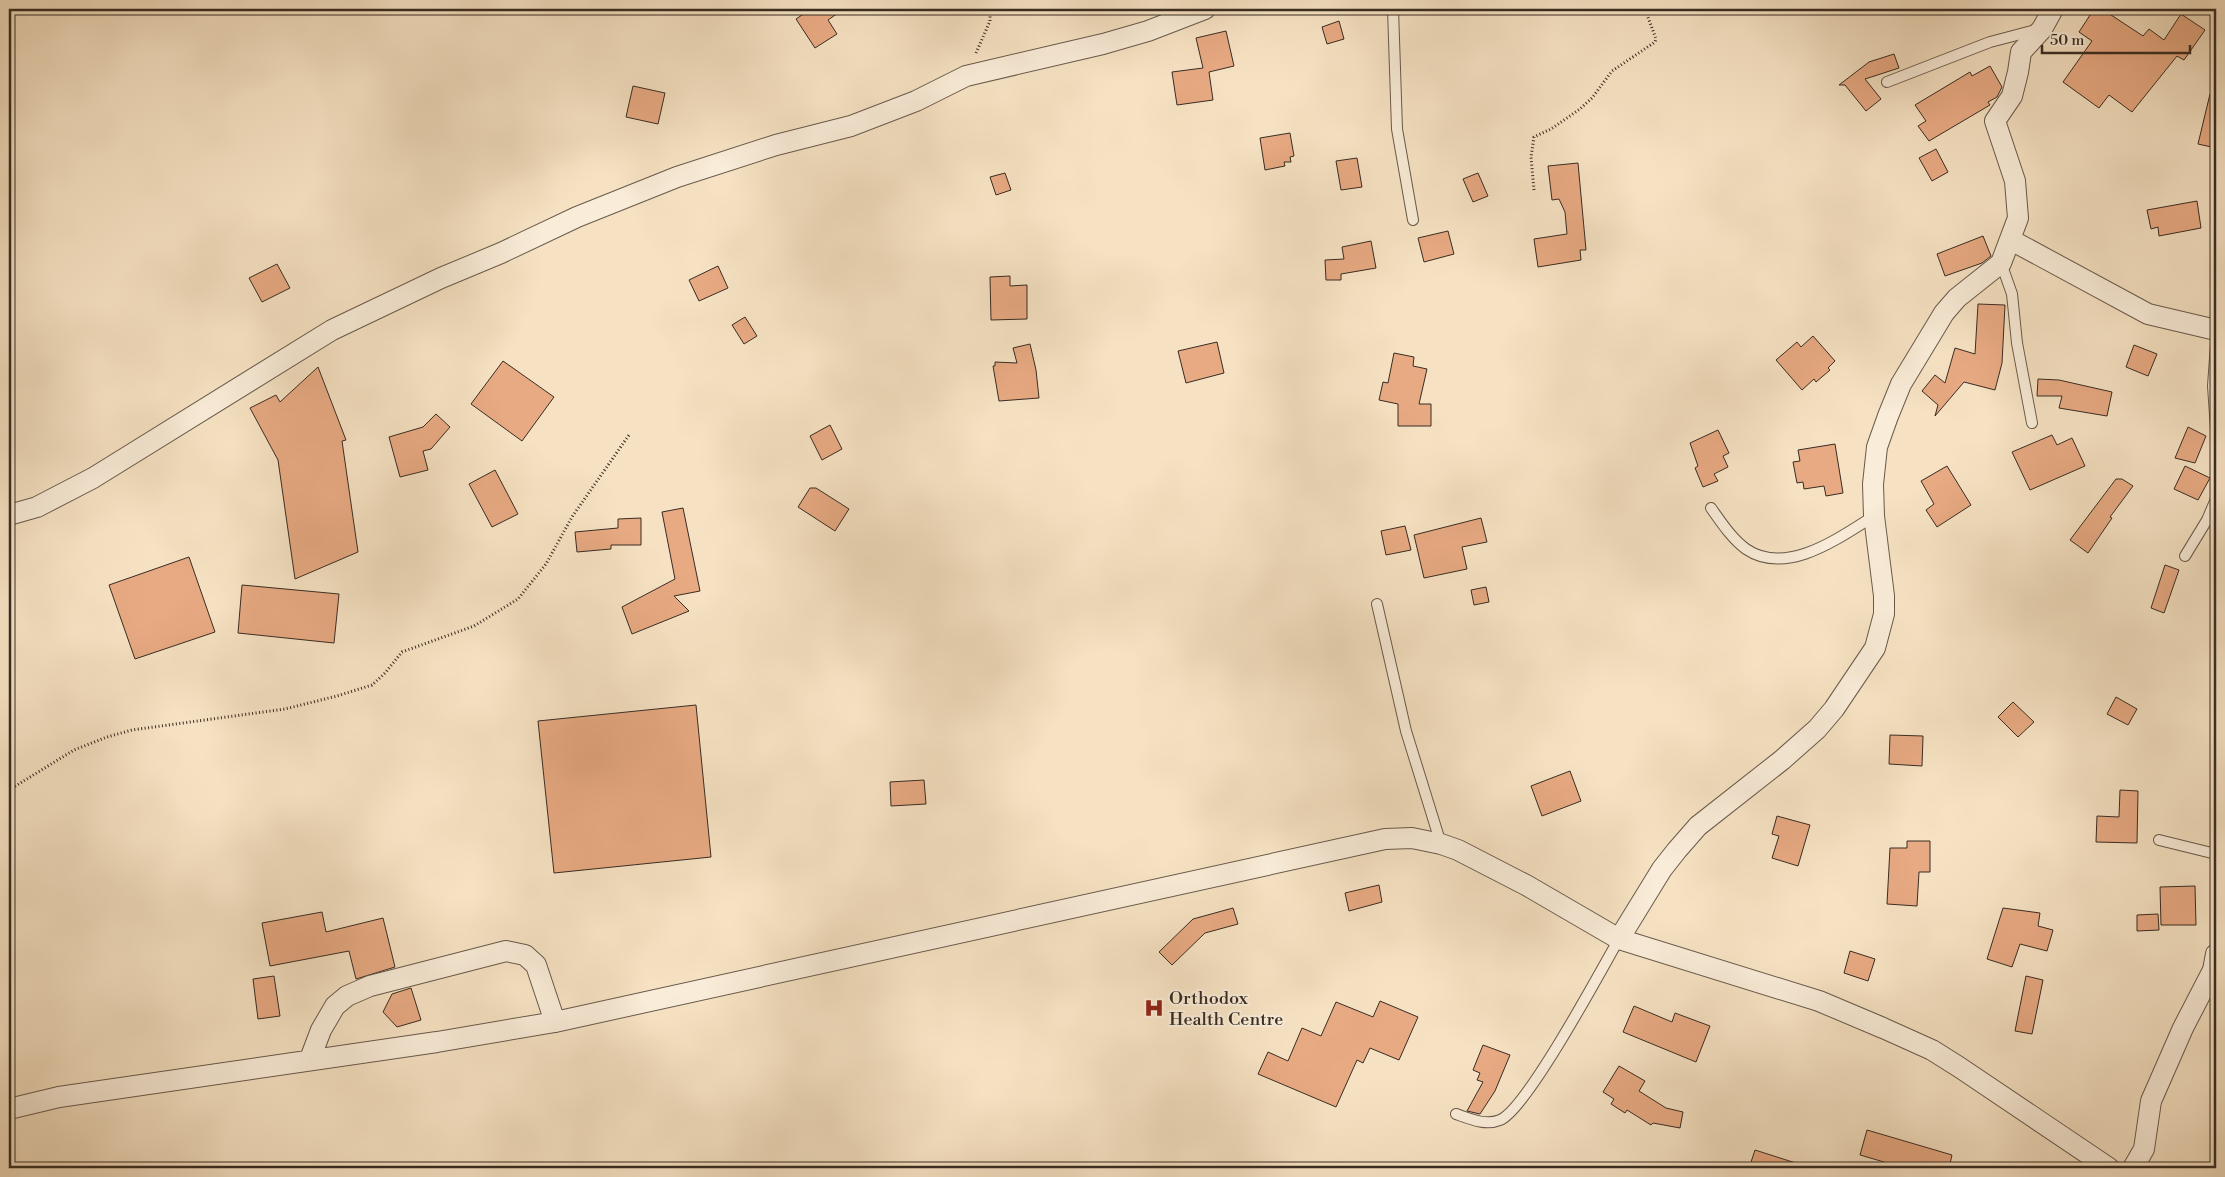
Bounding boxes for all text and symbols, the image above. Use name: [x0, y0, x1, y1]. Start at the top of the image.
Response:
scale bar: [2042, 22, 2190, 54]
text: 50 m: [2050, 31, 2084, 50]
place label: Orthodox Health Centre: [1169, 987, 1283, 1031]
hospital icon: Orthodox Health Centre: [1143, 997, 1165, 1019]

